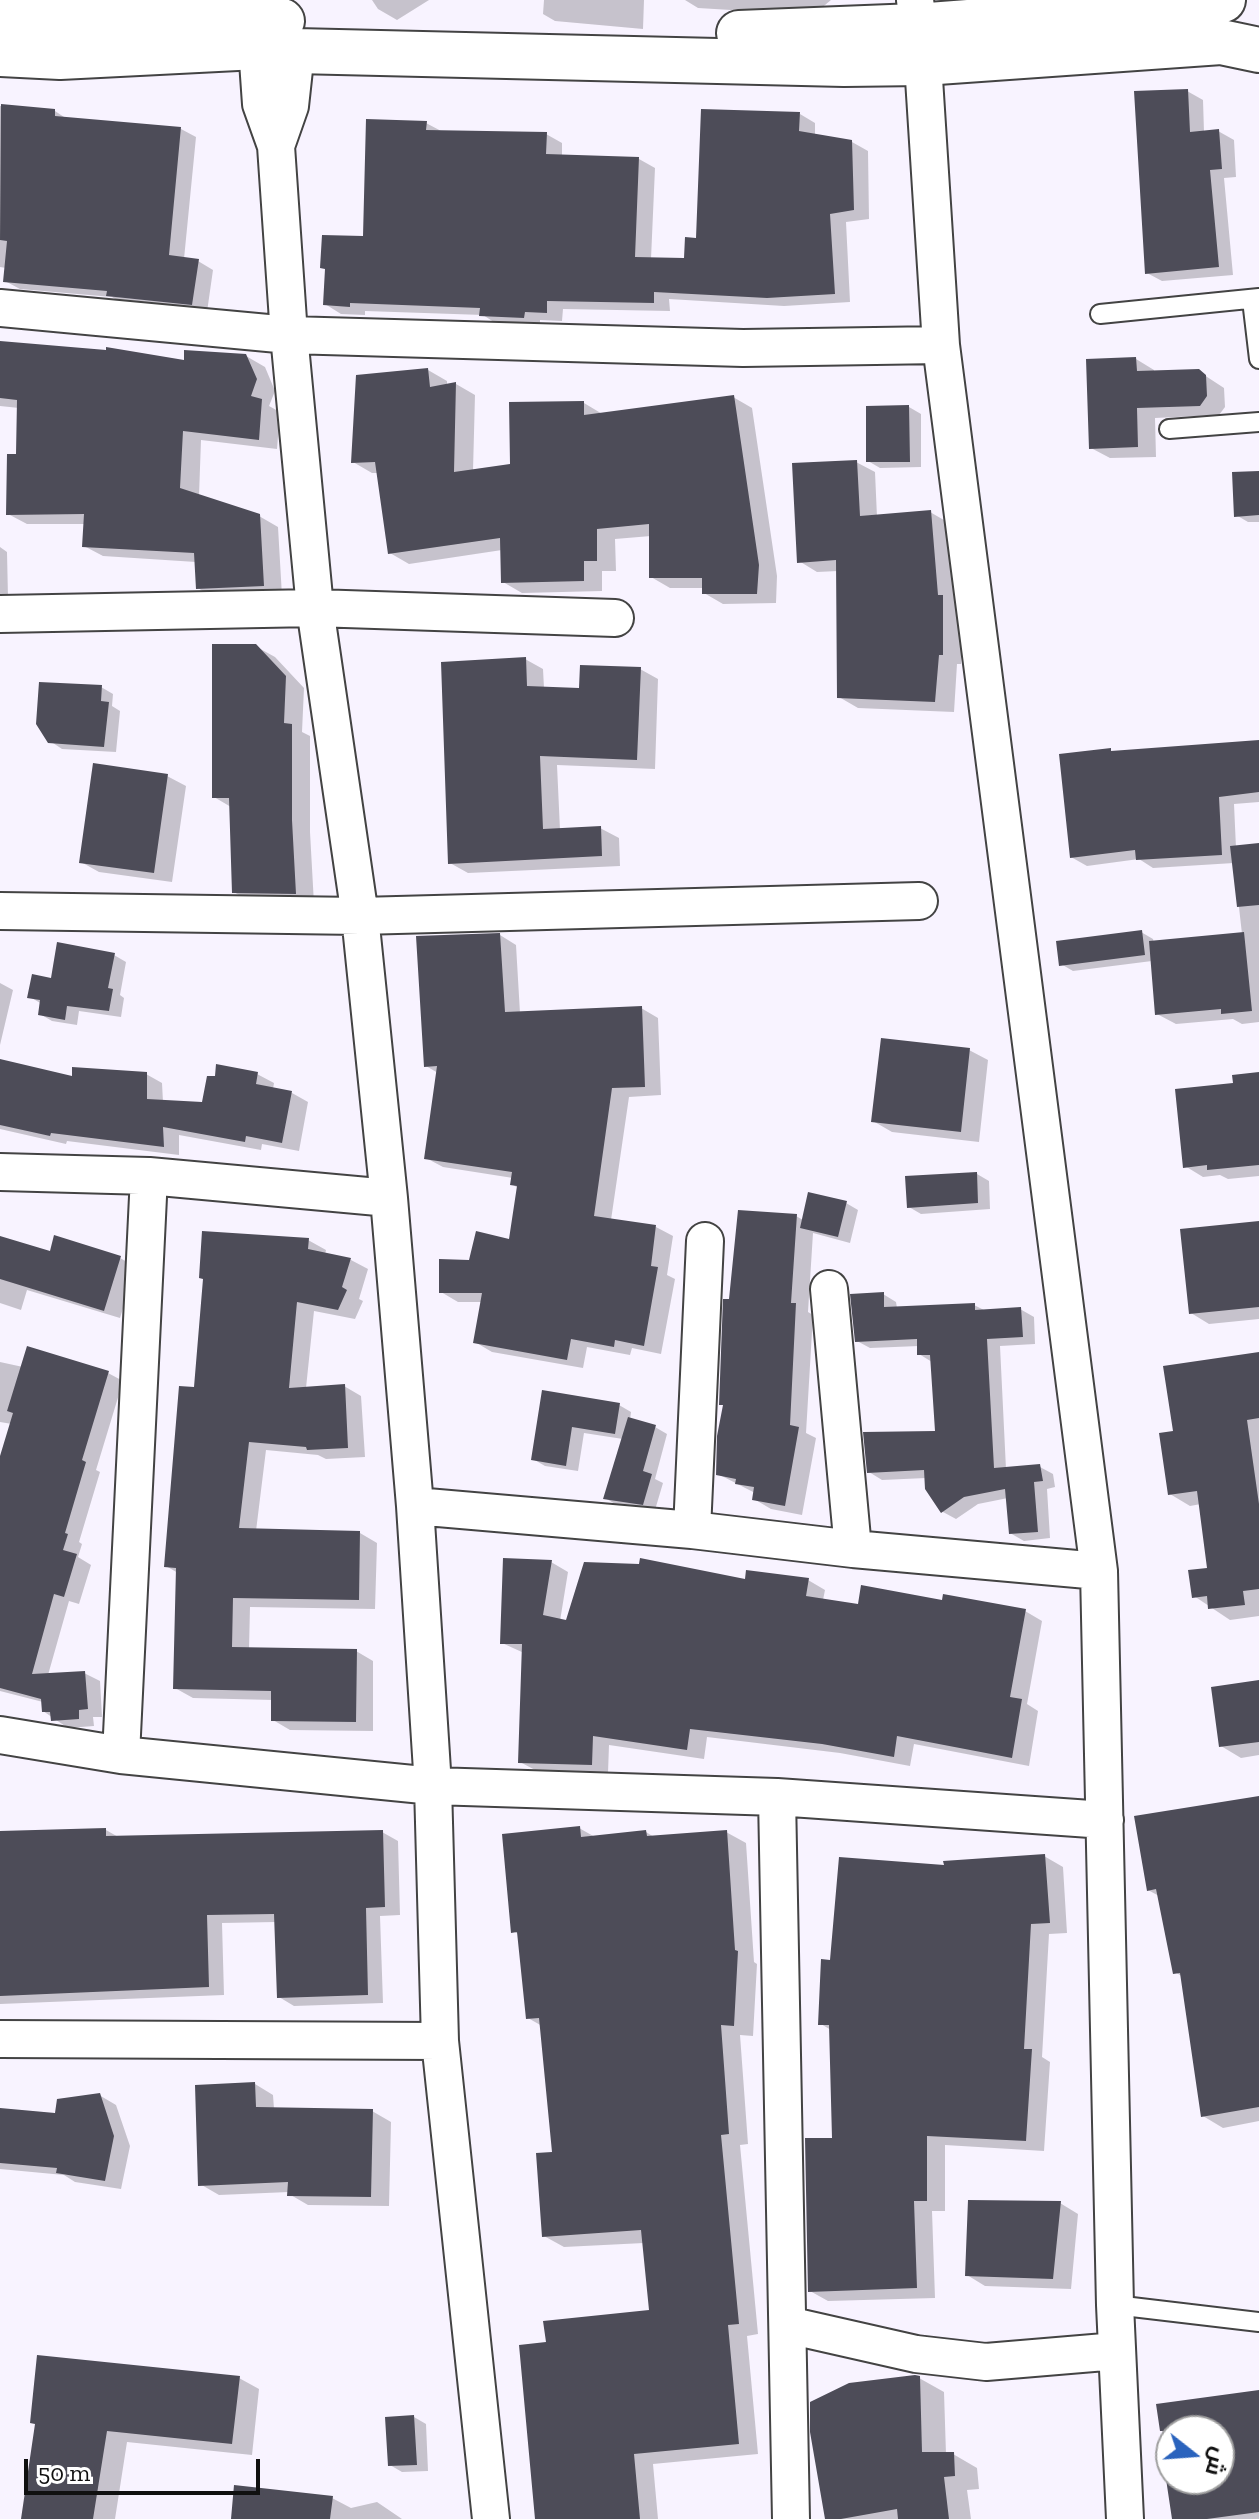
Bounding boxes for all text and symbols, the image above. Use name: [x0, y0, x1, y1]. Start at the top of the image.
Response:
north arrow: [1155, 2415, 1235, 2495]
scale bar: [28, 2443, 264, 2493]
text: ش: [1199, 2444, 1234, 2479]
text: 50 m: [38, 2458, 90, 2487]

